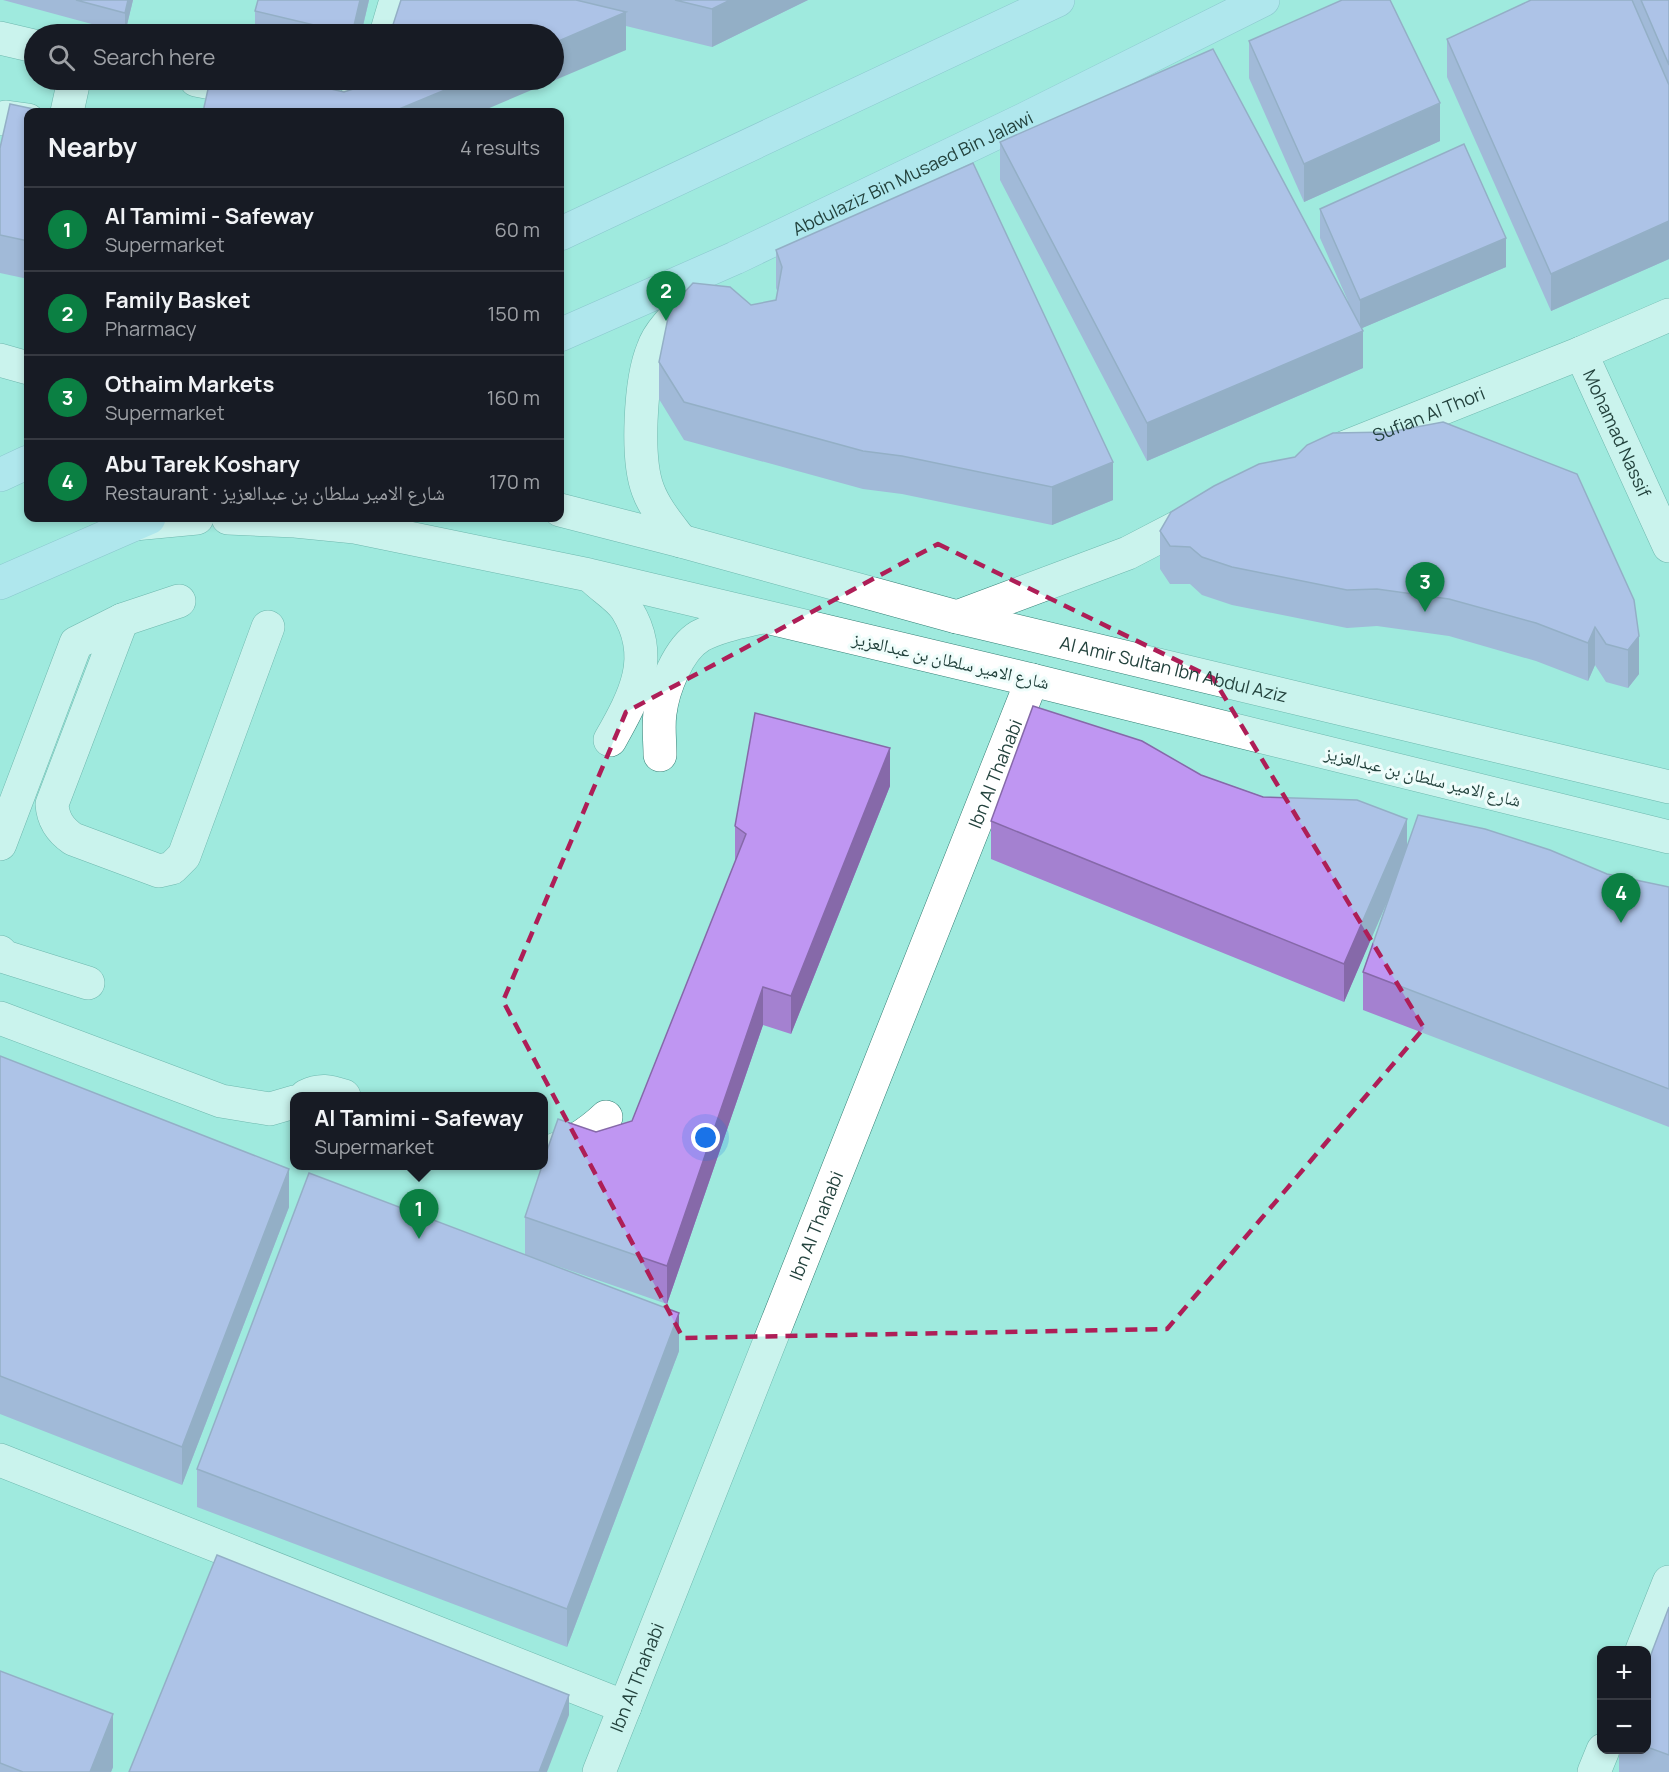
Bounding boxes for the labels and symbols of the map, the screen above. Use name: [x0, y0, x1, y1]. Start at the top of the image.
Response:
street label: Abdulaziz Bin Musaed Bin Jalawi: [788, 105, 1037, 241]
pin: 2: [646, 272, 686, 321]
street label: Mohamad Nassif: [1578, 365, 1657, 501]
street label: Sufian Al Thori: [1369, 381, 1488, 447]
pin: 3: [1406, 562, 1444, 612]
street label: شارع الامير سلطان بن عبدالعزيز: [849, 625, 1052, 694]
street label: Al Amir Sultan Ibn Abdul Aziz: [1058, 630, 1290, 707]
street label: Ibn Al Thahabi: [962, 716, 1027, 832]
street label: شارع الامير سلطان بن عبدالعزيز: [1321, 740, 1524, 812]
pin: 4: [1602, 874, 1640, 923]
your location: [691, 1123, 720, 1152]
street label: Ibn Al Thahabi: [783, 1167, 848, 1283]
pin: 1: [400, 1190, 438, 1239]
street label: Ibn Al Thahabi: [604, 1619, 669, 1735]

